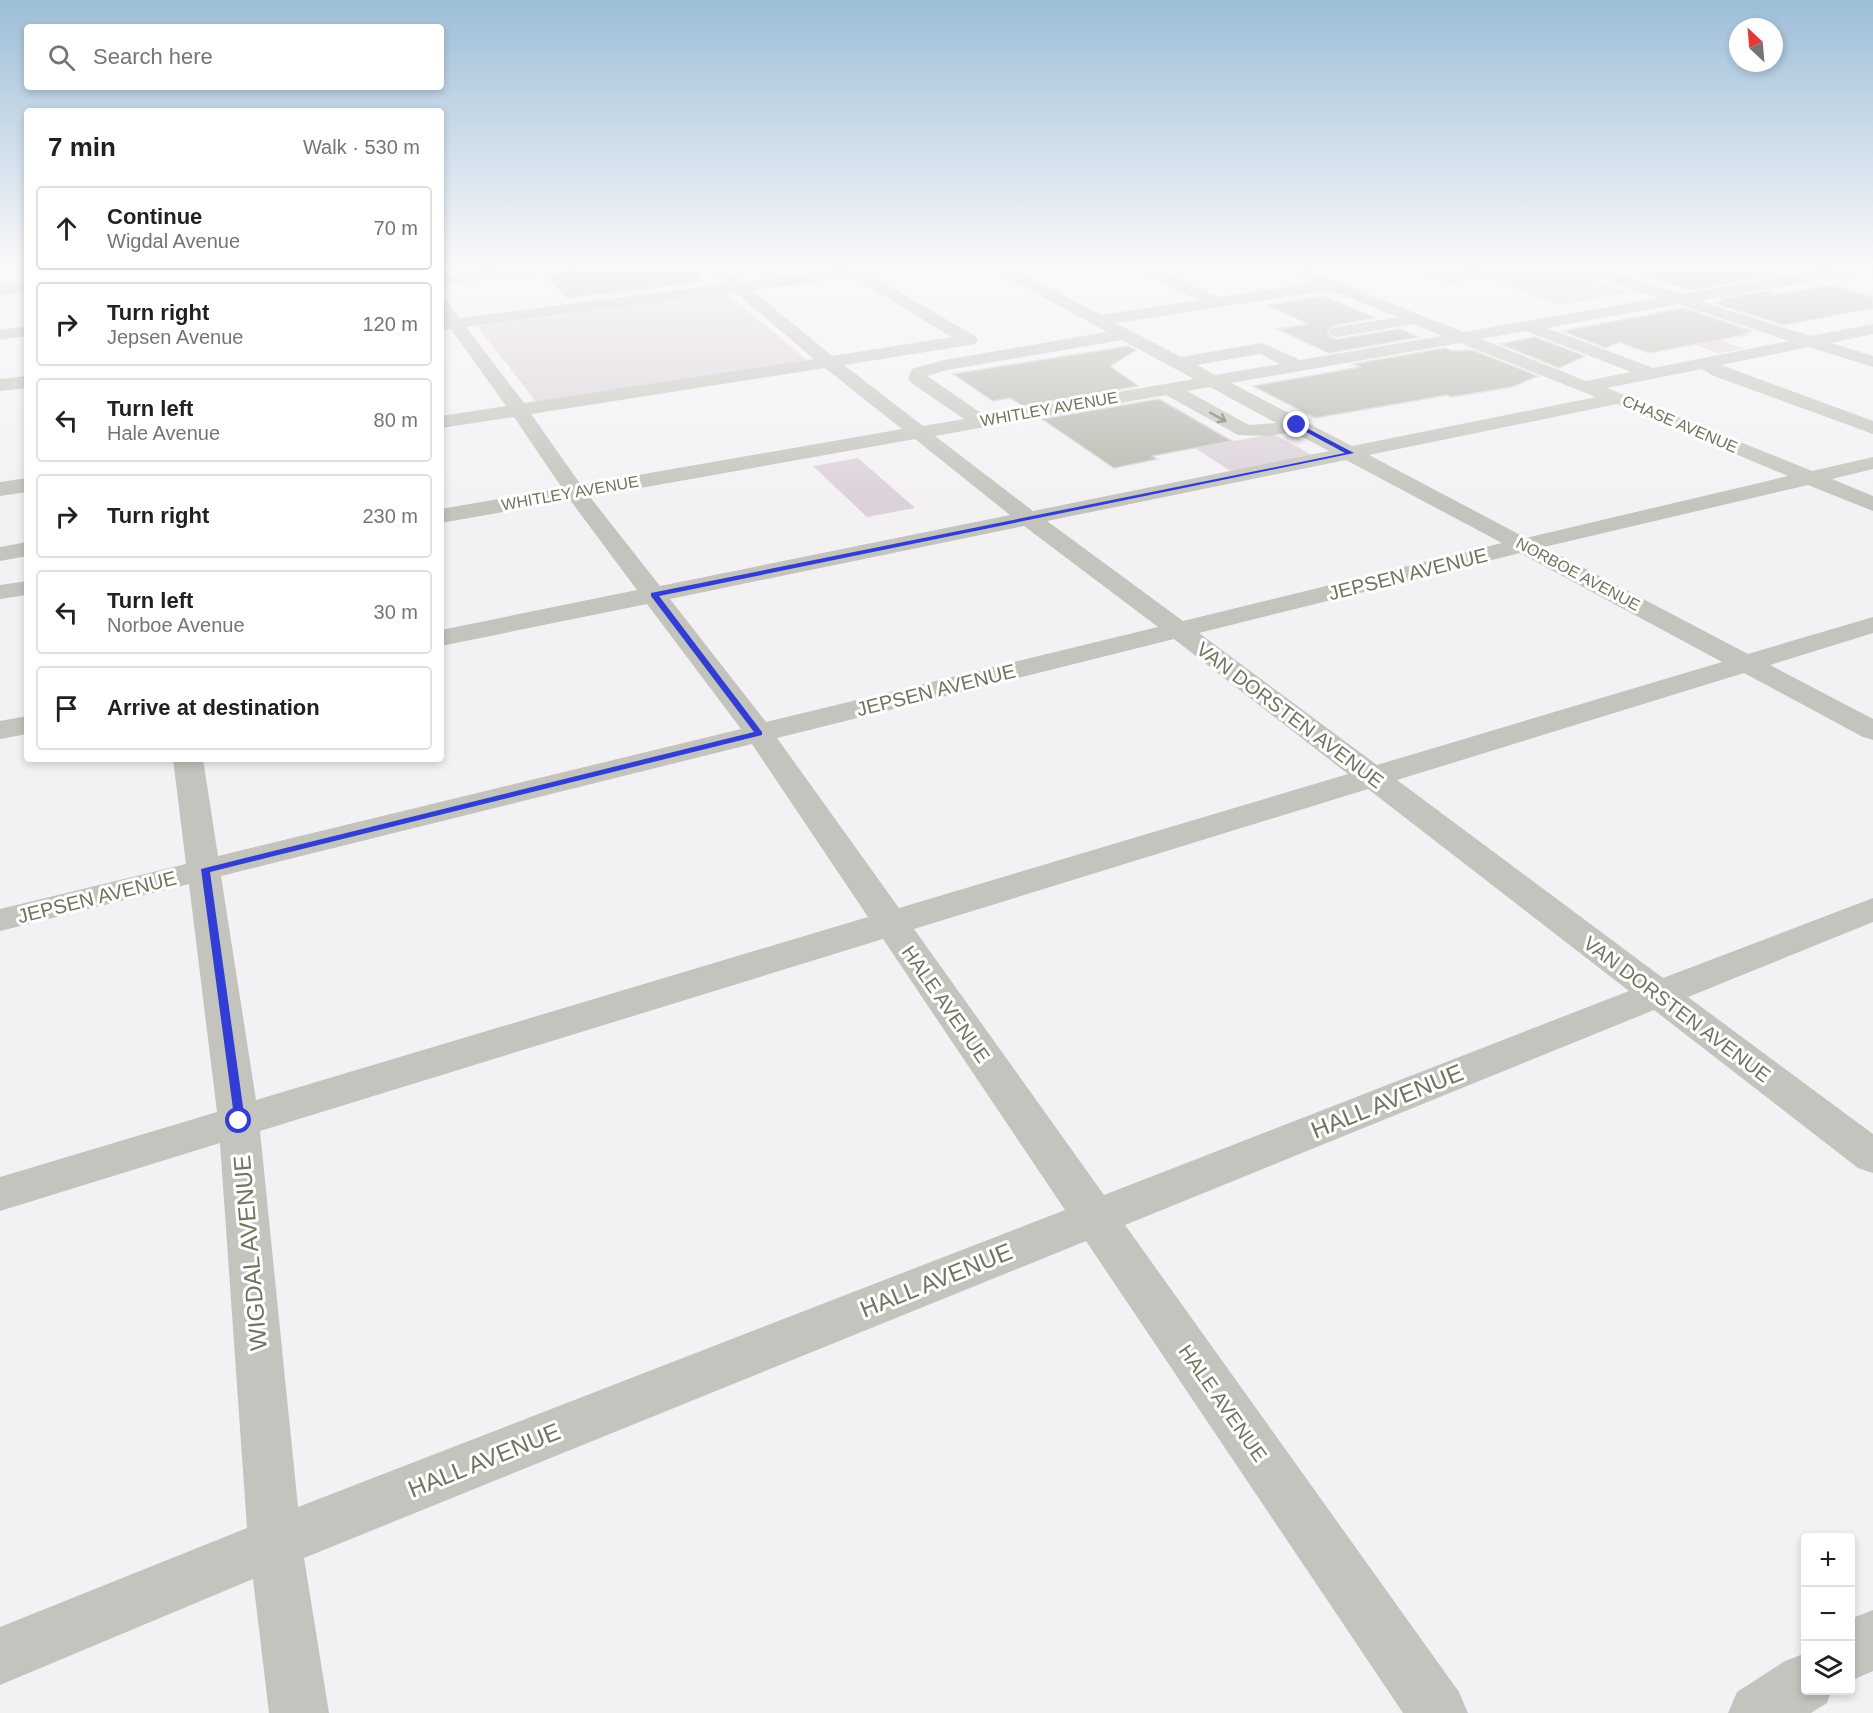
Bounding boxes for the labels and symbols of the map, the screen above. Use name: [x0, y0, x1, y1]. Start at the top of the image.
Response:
north arrow: [1729, 18, 1783, 72]
street label: WHITLEY AVENUE: [979, 389, 1119, 429]
street label: CHASE AVENUE: [1620, 392, 1740, 456]
route end: [1283, 411, 1309, 437]
one-way arrow: [1209, 412, 1227, 423]
street label: WHITLEY AVENUE: [500, 473, 640, 513]
street label: NORBOE AVENUE: [1513, 534, 1643, 614]
street label: JEPSEN AVENUE: [1326, 544, 1490, 604]
street label: VAN DORSTEN AVENUE: [1192, 638, 1388, 792]
street label: JEPSEN AVENUE: [854, 660, 1018, 720]
street label: JEPSEN AVENUE: [15, 867, 179, 927]
street label: VAN DORSTEN AVENUE: [1579, 932, 1775, 1086]
street label: HALE AVENUE: [898, 941, 994, 1067]
street label: HALL AVENUE: [1307, 1058, 1467, 1144]
route start: [225, 1107, 251, 1133]
street label: WIGDAL AVENUE: [228, 1154, 272, 1352]
street label: HALL AVENUE: [856, 1237, 1016, 1323]
street label: HALE AVENUE: [1175, 1340, 1271, 1466]
street label: HALL AVENUE: [404, 1417, 564, 1503]

